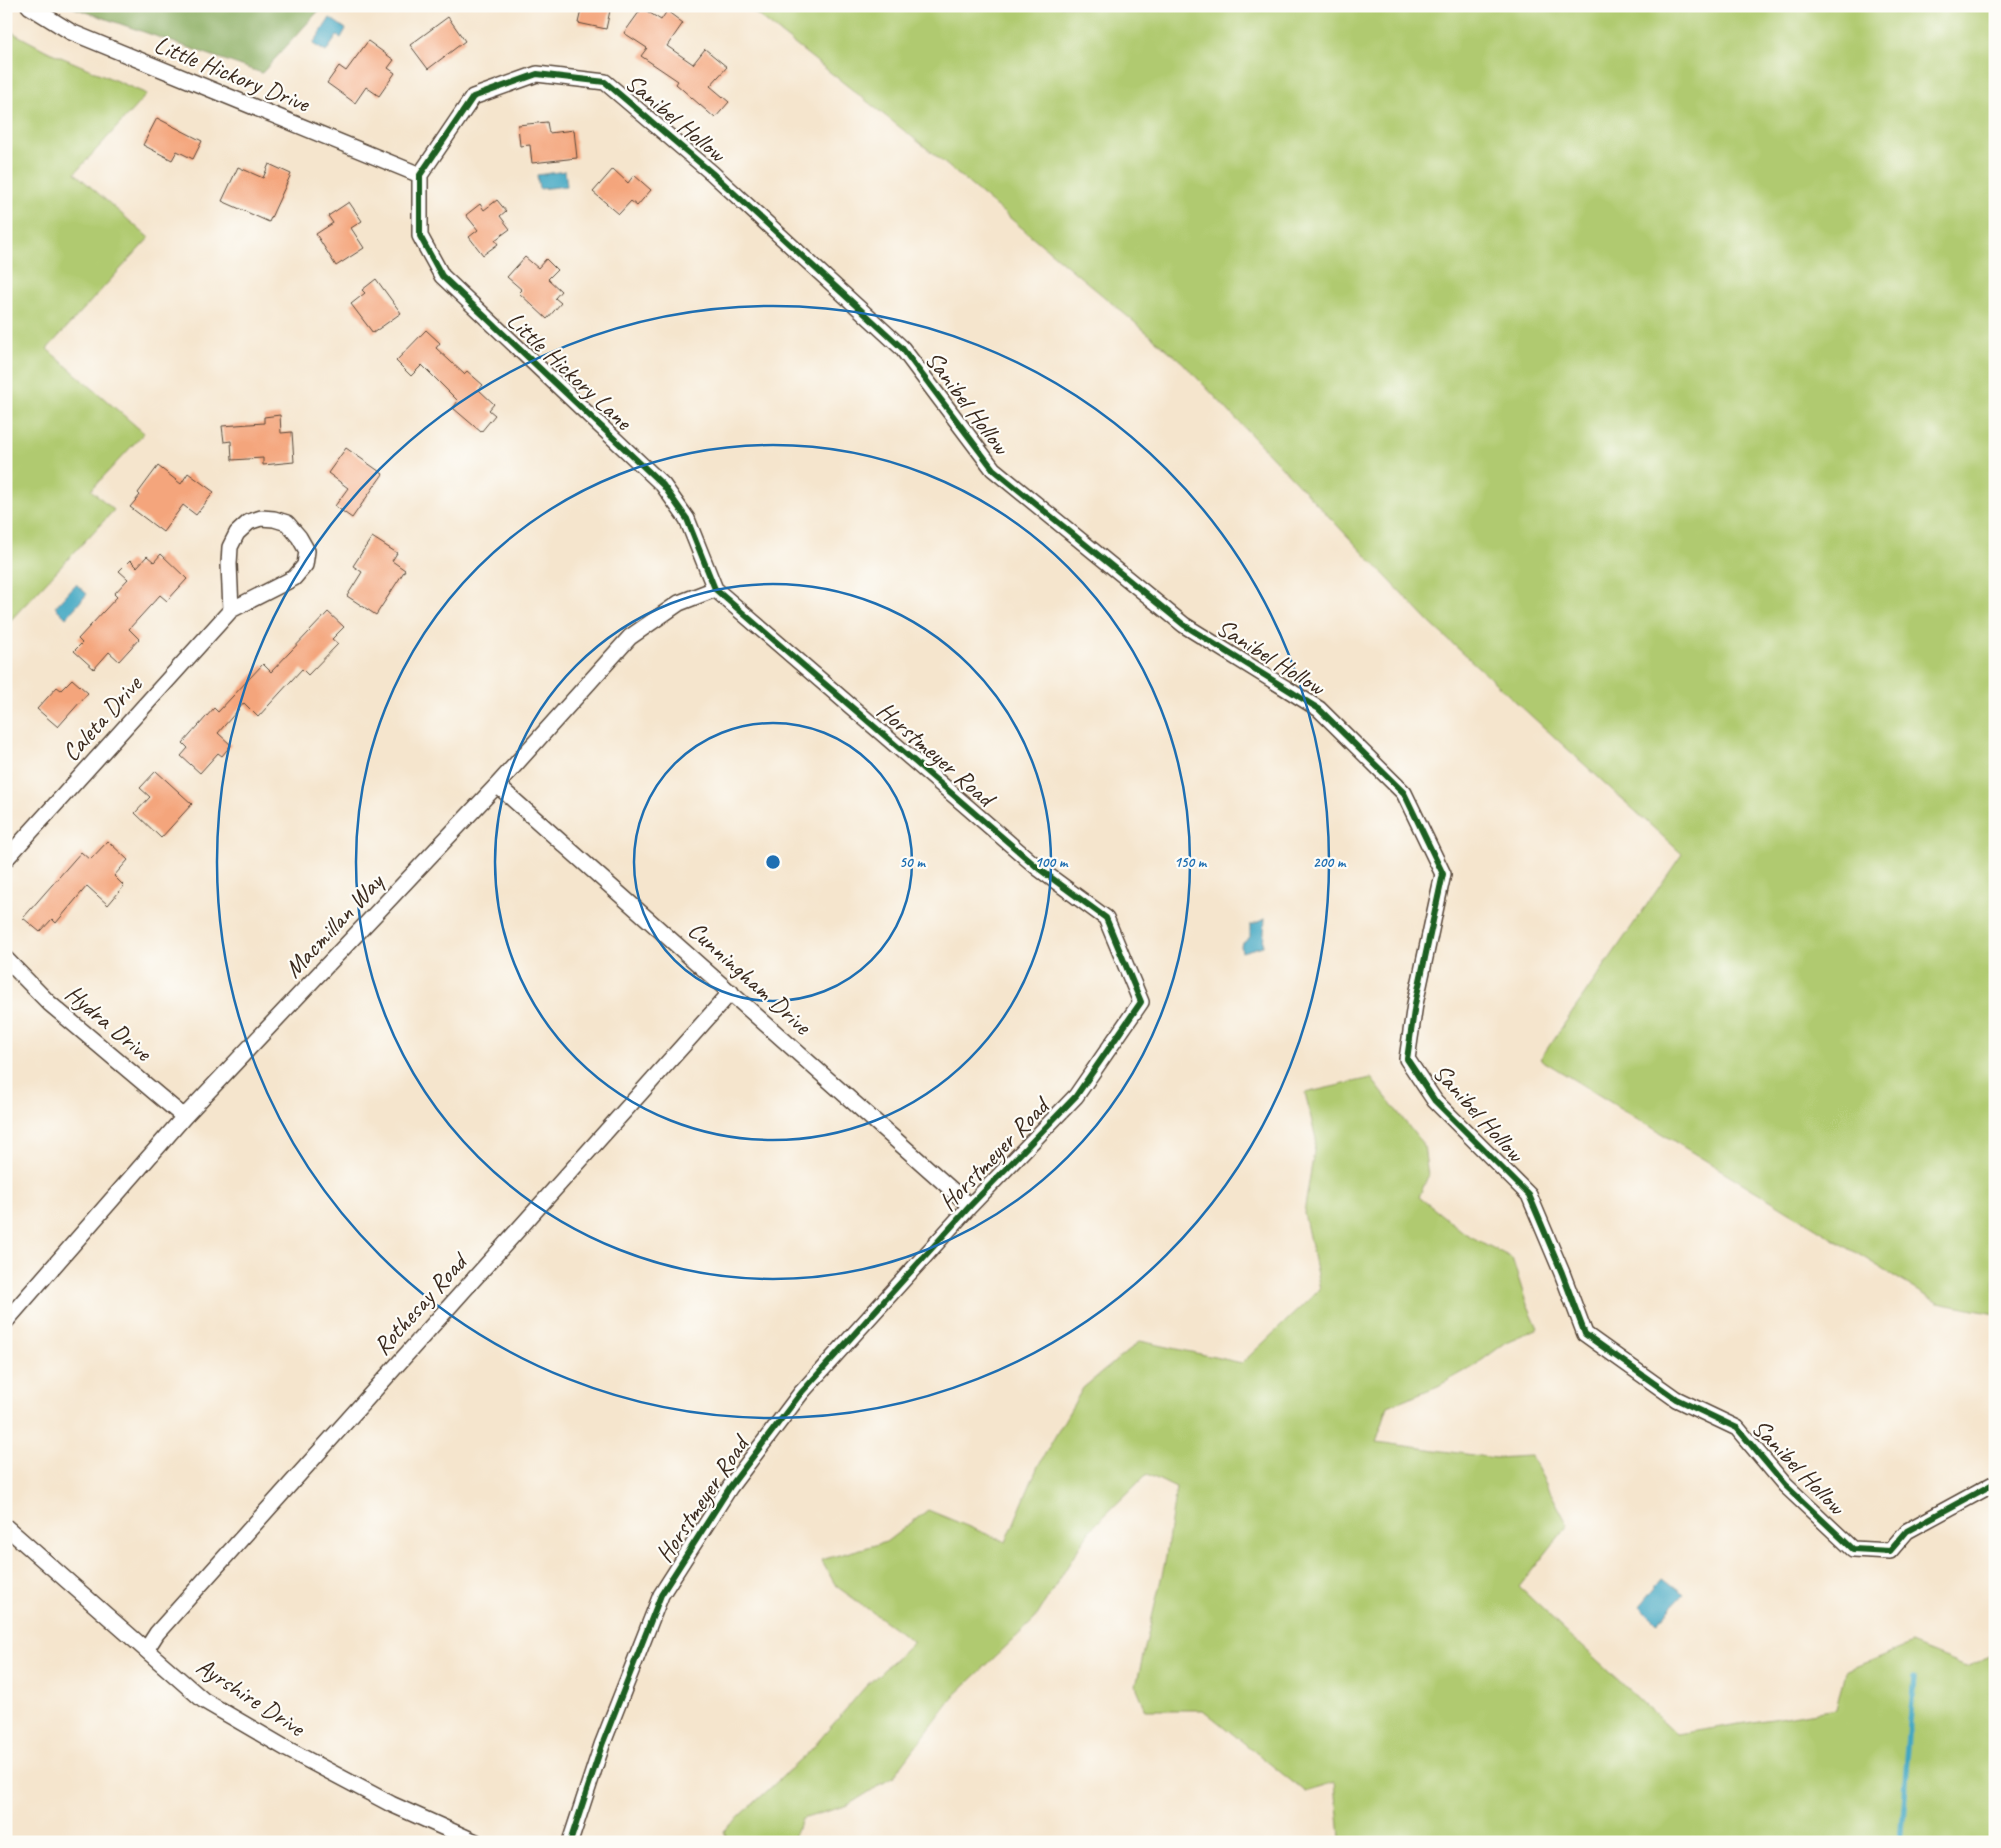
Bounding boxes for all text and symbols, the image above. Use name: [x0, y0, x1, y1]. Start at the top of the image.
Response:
street label: Little Hickory Drive: [150, 28, 315, 120]
street label: Sanibel Hollow: [619, 67, 734, 170]
street label: Little Hickory Lane: [500, 305, 640, 438]
street label: Sanibel Hollow: [918, 345, 1018, 462]
street label: Sanibel Hollow: [1211, 611, 1332, 704]
street label: Caleta Drive: [55, 668, 150, 768]
street label: Horstmeyer Road: [870, 694, 1003, 816]
centre of rings: [764, 853, 782, 871]
text: 50 m: [899, 853, 926, 872]
text: 100 m: [1035, 853, 1069, 872]
text: 150 m: [1174, 853, 1208, 872]
text: 200 m: [1313, 853, 1347, 872]
street label: Macmillan Way: [277, 865, 392, 985]
street label: Cunningham Drive: [681, 914, 819, 1043]
street label: Hydra Drive: [59, 977, 160, 1069]
street label: Sanibel Hollow: [1426, 1057, 1532, 1170]
street label: Horstmeyer Road: [932, 1089, 1058, 1218]
street label: Rothesay Road: [366, 1244, 476, 1362]
street label: Sanibel Hollow: [1745, 1412, 1853, 1523]
street label: Horstmeyer Road: [648, 1427, 758, 1568]
street label: Ayrshire Drive: [190, 1650, 312, 1745]

